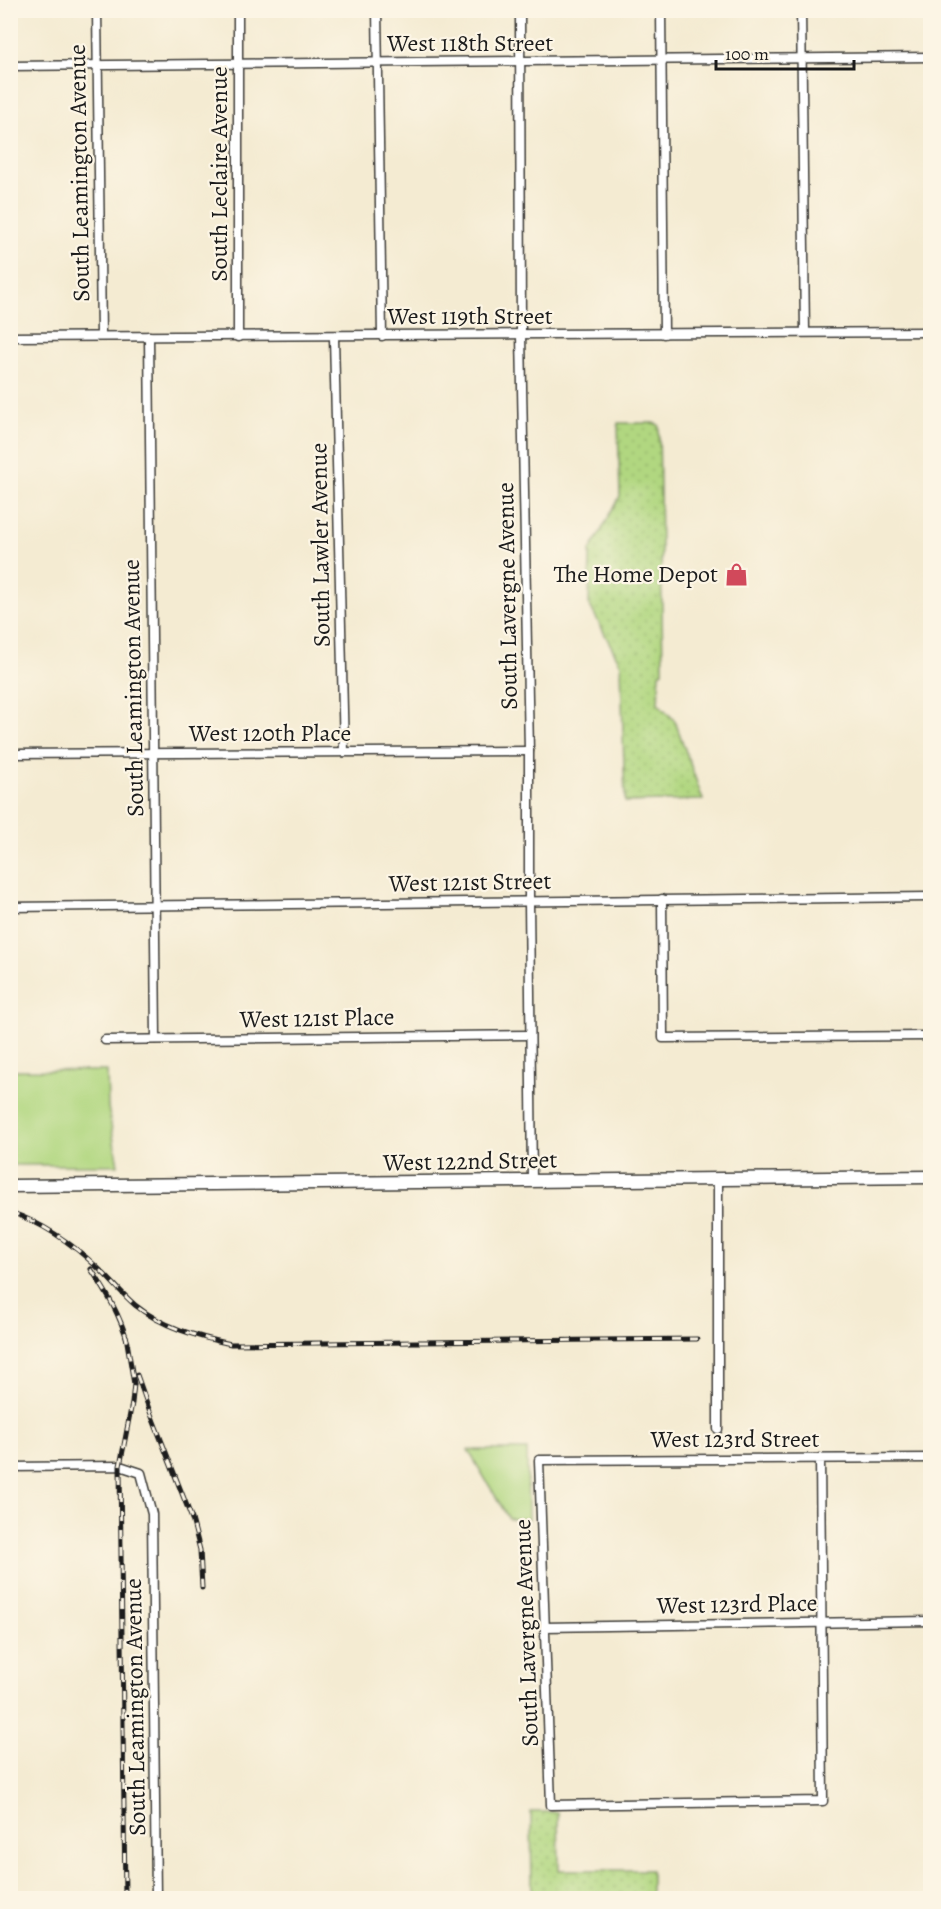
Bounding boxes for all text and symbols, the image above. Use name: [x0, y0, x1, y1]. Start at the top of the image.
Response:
street label: West 118th Street: [386, 27, 553, 59]
scale bar: [716, 33, 854, 71]
text: 100 m: [725, 42, 769, 66]
street label: South Leamington Avenue: [61, 44, 97, 302]
street label: South Leclaire Avenue: [203, 66, 235, 282]
street label: West 119th Street: [386, 300, 553, 332]
street label: South Lawler Avenue: [302, 442, 338, 648]
street label: South Lavergne Avenue: [489, 482, 525, 710]
place label: The Home Depot: [554, 558, 718, 590]
street label: South Leamington Avenue: [115, 559, 151, 817]
shop icon: The Home Depot: [723, 561, 749, 587]
street label: West 120th Place: [188, 717, 351, 749]
street label: West 121st Street: [387, 865, 552, 899]
street label: West 121st Place: [238, 1001, 395, 1035]
street label: West 122nd Street: [381, 1143, 558, 1179]
street label: West 123rd Street: [650, 1423, 819, 1455]
street label: South Lavergne Avenue: [506, 1519, 546, 1747]
street label: South Leamington Avenue: [117, 1578, 153, 1836]
street label: West 123rd Place: [655, 1587, 818, 1621]

